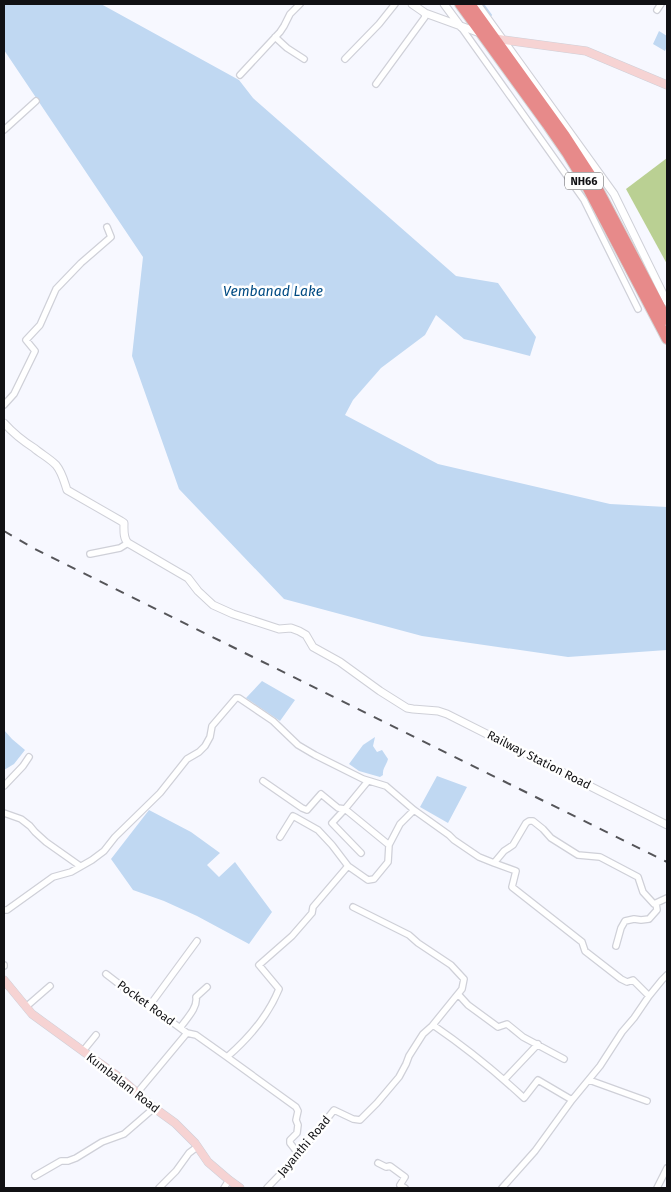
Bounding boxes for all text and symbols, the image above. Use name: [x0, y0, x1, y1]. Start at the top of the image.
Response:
road number: NH66: [565, 172, 603, 190]
water label: Vembanad Lake: [223, 283, 323, 300]
street label: Railway Station Road: [485, 728, 593, 792]
street label: Pocket Road: [115, 978, 177, 1028]
street label: Kumbalam Road: [84, 1050, 162, 1116]
street label: Jayanthi Road: [275, 1113, 333, 1179]

